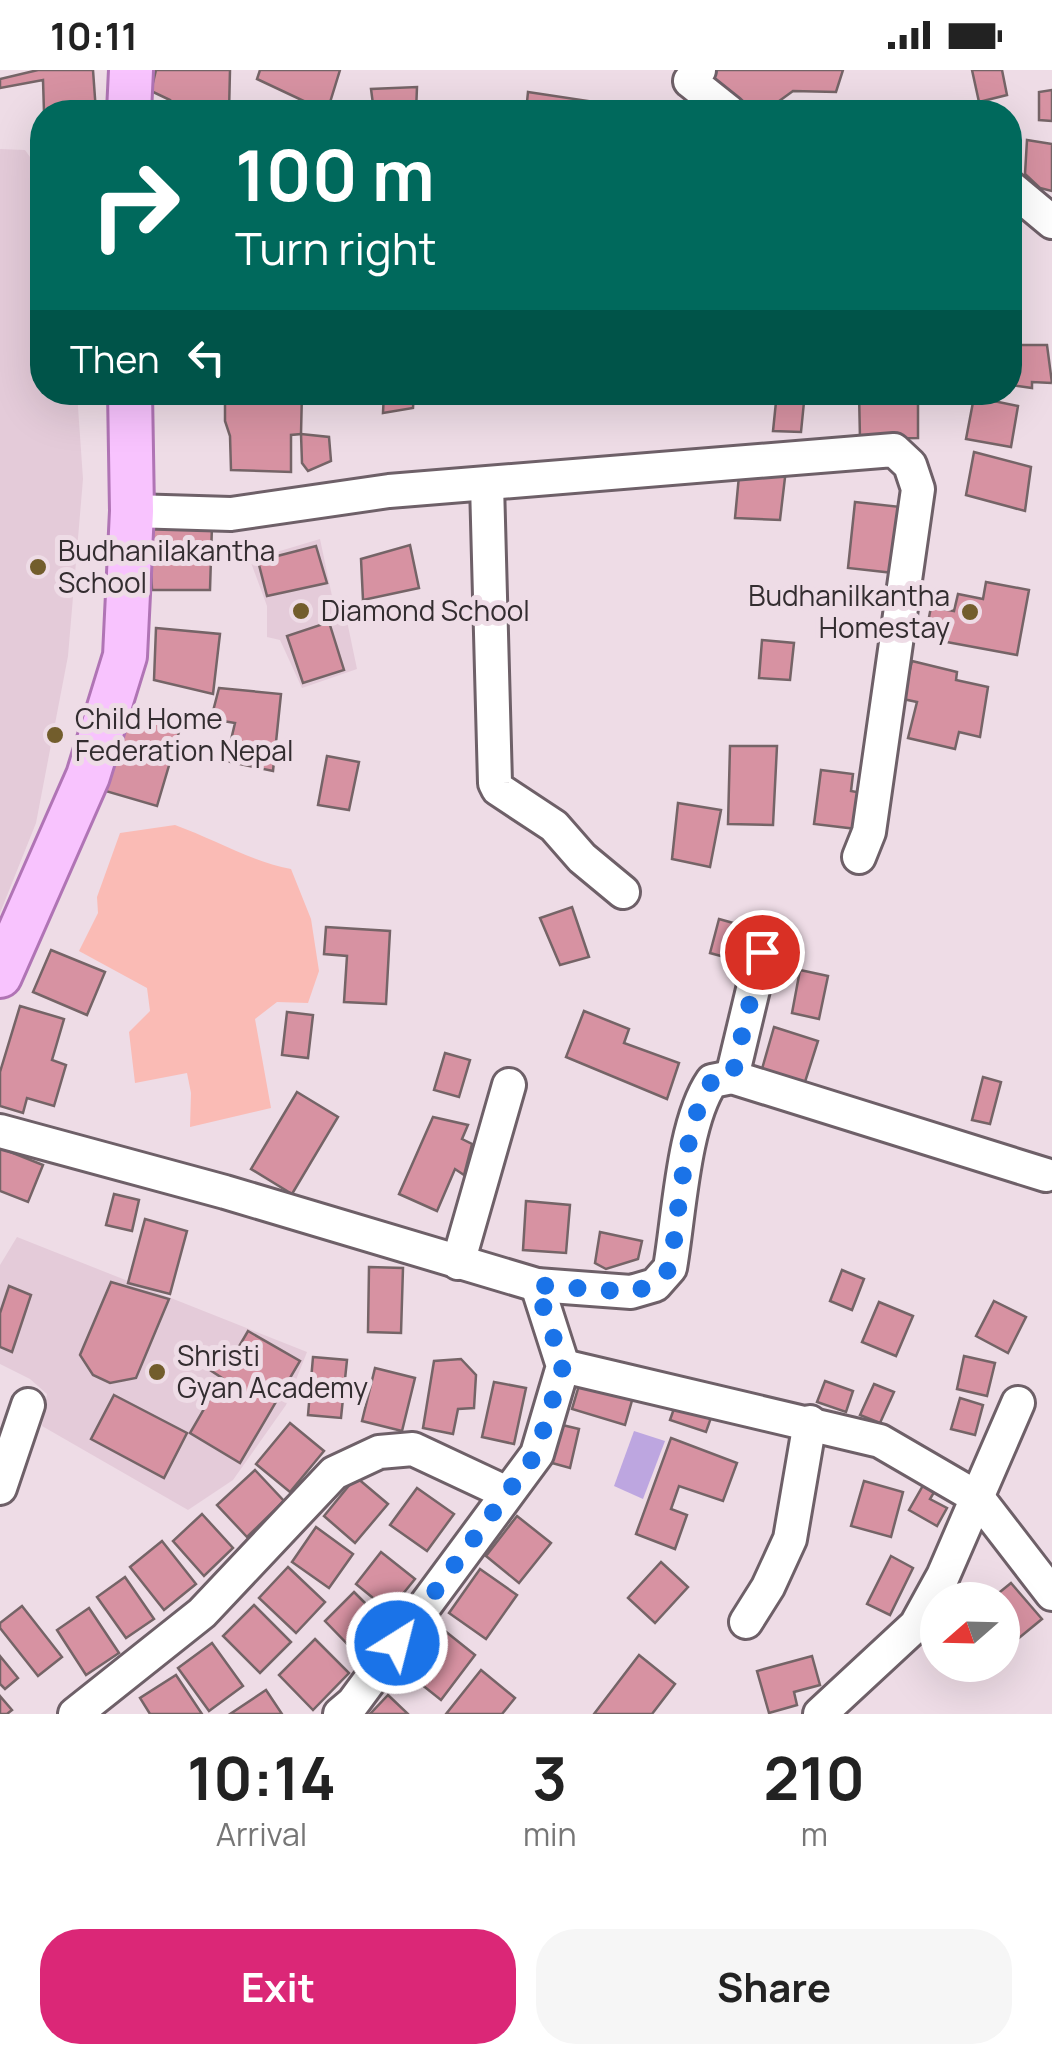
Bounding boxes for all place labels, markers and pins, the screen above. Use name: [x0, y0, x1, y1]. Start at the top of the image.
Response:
place label: Budhanilakantha School: [58, 531, 275, 601]
marker: Budhanilakantha School: [27, 556, 49, 578]
place label: Budhanilkantha Homestay: [748, 576, 950, 646]
place label: Diamond School: [321, 591, 530, 629]
marker: Diamond School: [290, 600, 312, 622]
marker: Budhanilkantha Homestay: [959, 601, 981, 623]
place label: Child Home Federation Nepal: [75, 699, 293, 769]
marker: Child Home Federation Nepal: [44, 724, 66, 746]
pin: [720, 910, 805, 995]
place label: Shristi Gyan Academy: [177, 1336, 368, 1406]
marker: Shristi Gyan Academy: [146, 1361, 168, 1383]

